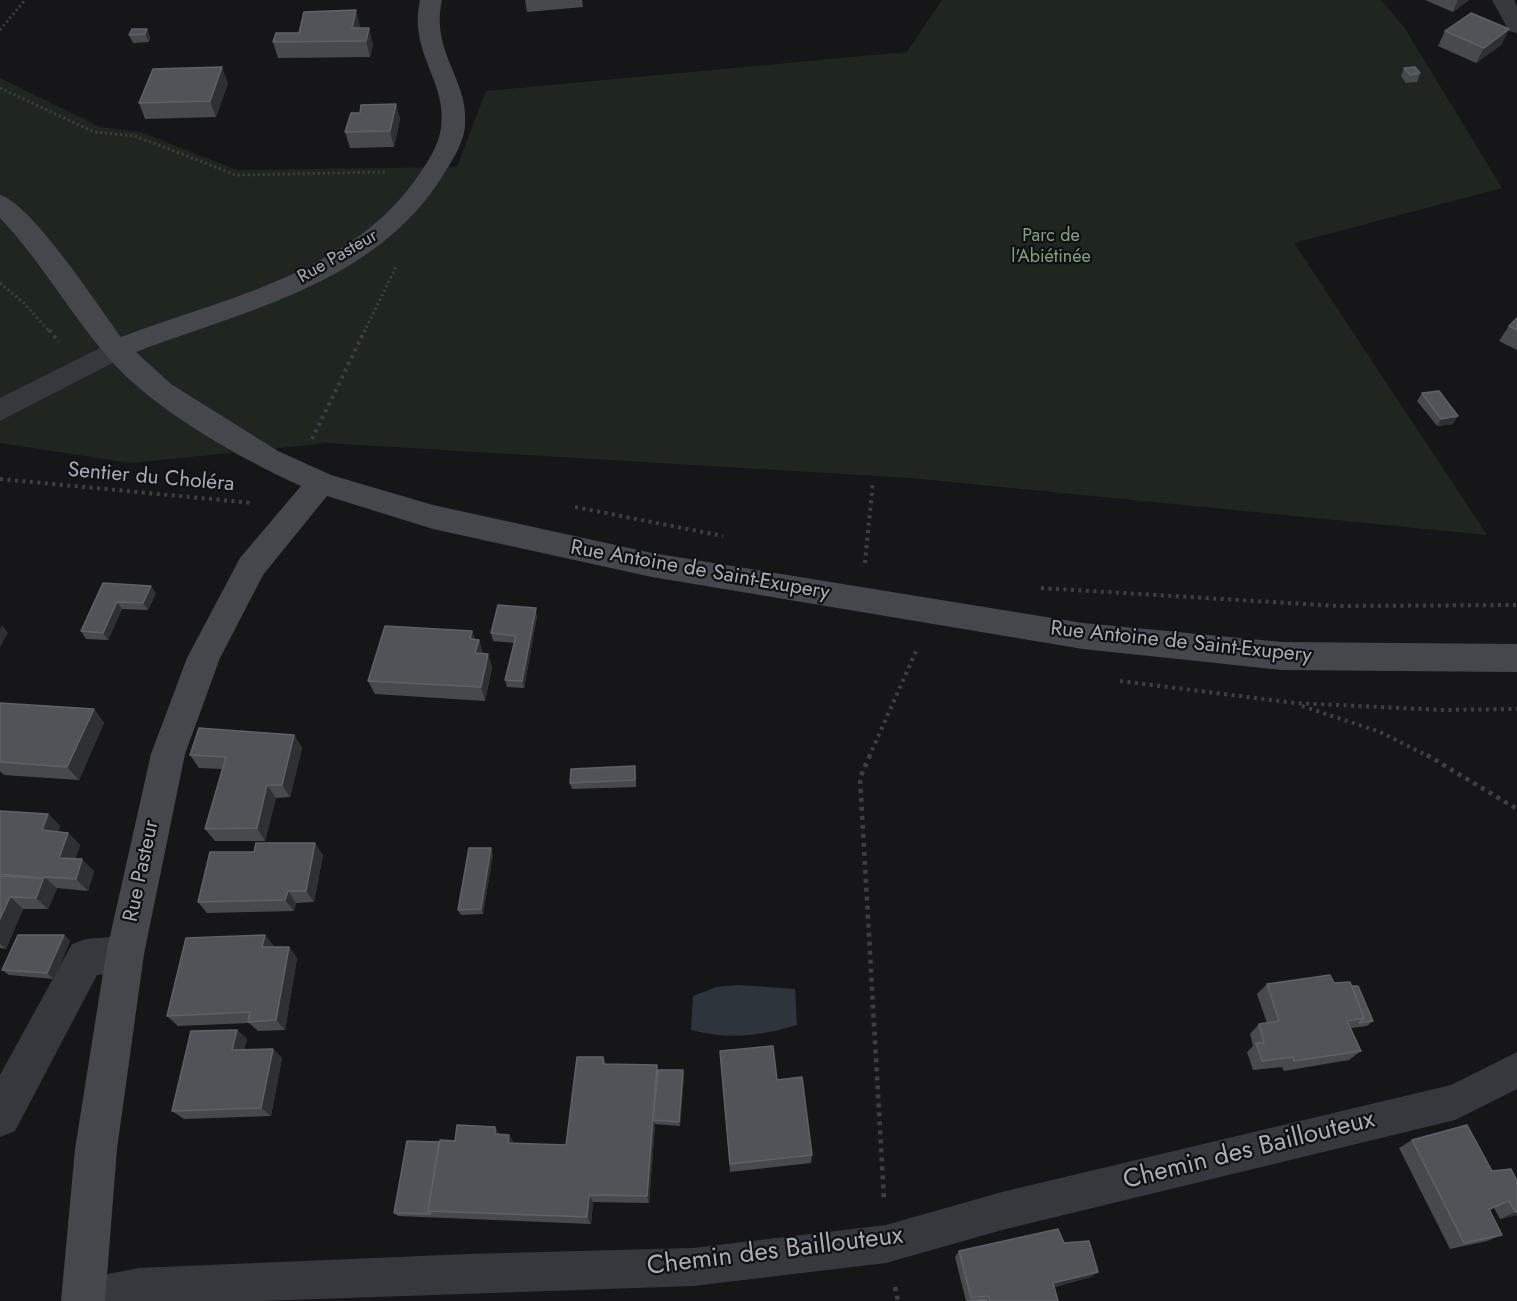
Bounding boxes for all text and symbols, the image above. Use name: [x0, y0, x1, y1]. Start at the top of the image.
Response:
street label: Rue Pasteur: [294, 225, 382, 289]
park label: Parc de l'Abiétinée: [1011, 226, 1091, 268]
street label: Sentier du Choléra: [67, 458, 235, 498]
street label: Rue Antoine de Saint-Exupery: [569, 536, 831, 606]
street label: Rue Antoine de Saint-Exupery: [1049, 617, 1313, 669]
street label: Rue Pasteur: [119, 818, 165, 924]
street label: Chemin des Baillouteux: [1120, 1105, 1378, 1197]
street label: Chemin des Baillouteux: [645, 1221, 905, 1283]

